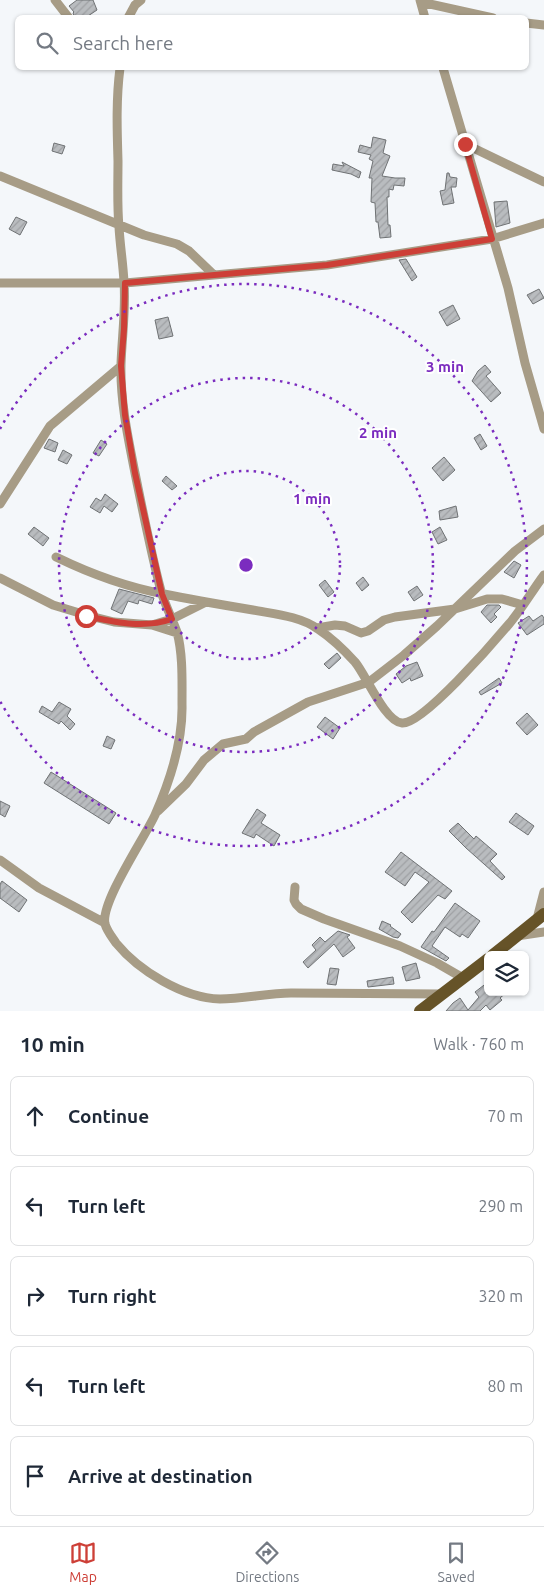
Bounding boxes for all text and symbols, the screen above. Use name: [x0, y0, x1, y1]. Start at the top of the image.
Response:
search box: [15, 15, 529, 70]
icon: search: [33, 29, 61, 57]
text: Search here: [73, 32, 173, 54]
route end: [454, 133, 477, 156]
text: 3 min: [426, 358, 464, 375]
text: 2 min: [359, 424, 397, 441]
text: 1 min: [293, 490, 331, 507]
centre of rings: [237, 556, 255, 574]
route start: [75, 605, 98, 628]
map controls: [484, 951, 529, 996]
button: layers: [484, 951, 529, 996]
text: 10 min: [20, 1032, 85, 1056]
text: Walk · 760 m: [433, 1035, 524, 1053]
icon: ahead: [21, 1102, 49, 1130]
text: Continue: [68, 1105, 149, 1127]
text: 70 m: [487, 1107, 523, 1125]
icon: left: [21, 1192, 49, 1220]
text: Turn left: [68, 1195, 146, 1217]
text: 290 m: [478, 1197, 523, 1215]
icon: right: [21, 1282, 49, 1310]
text: Turn right: [68, 1285, 156, 1307]
text: 320 m: [478, 1287, 523, 1305]
icon: left: [21, 1372, 49, 1400]
text: Turn left: [68, 1375, 146, 1397]
text: 80 m: [487, 1377, 523, 1395]
icon: arrive: [21, 1462, 49, 1490]
text: Arrive at destination: [68, 1465, 253, 1487]
tab: Map: [69, 1539, 97, 1585]
tab: Directions: [235, 1539, 299, 1585]
tab: Saved: [438, 1539, 475, 1585]

